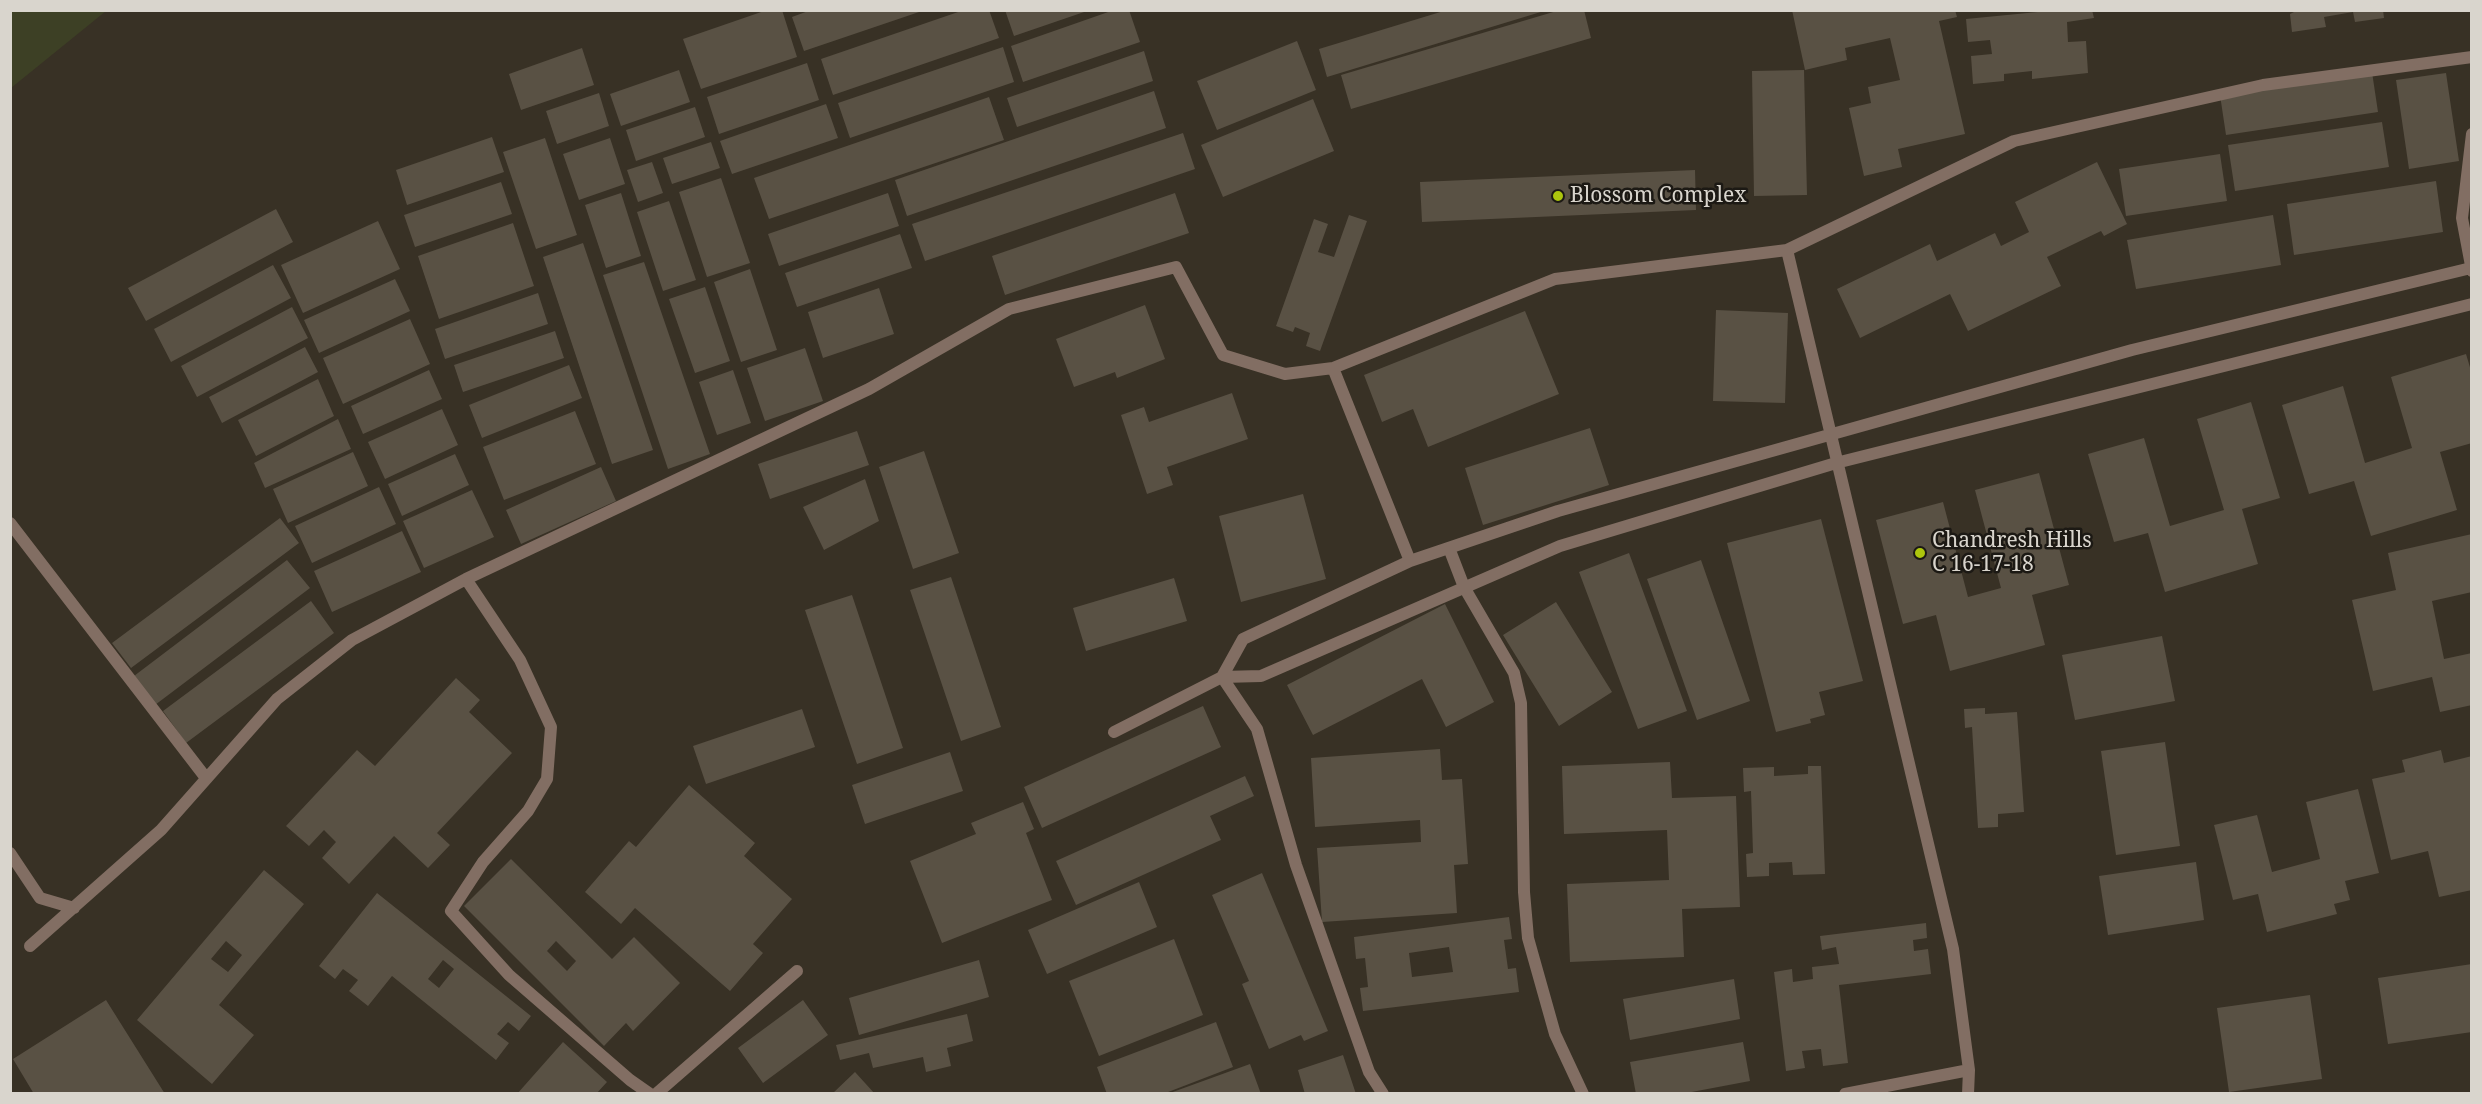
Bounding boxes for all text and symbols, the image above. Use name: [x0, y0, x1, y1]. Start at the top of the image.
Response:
place label: Blossom Complex: [1570, 183, 1746, 209]
marker: Blossom Complex: [1551, 189, 1565, 203]
place label: Chandresh Hills C 16-17-18: [1932, 528, 2092, 578]
marker: Chandresh Hills C 16-17-18: [1913, 546, 1927, 560]

